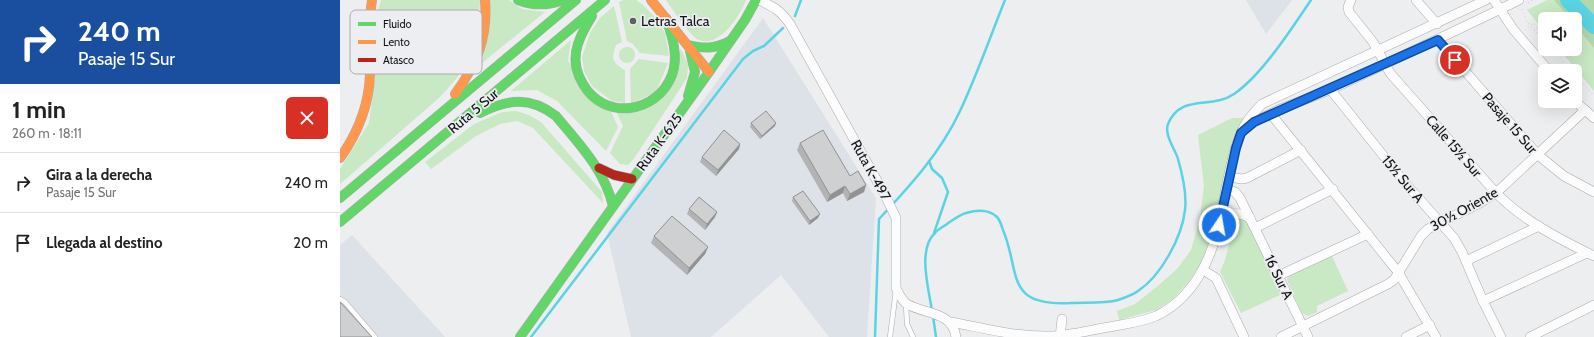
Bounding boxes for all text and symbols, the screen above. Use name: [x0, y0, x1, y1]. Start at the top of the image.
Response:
legend: [350, 10, 482, 74]
place label: Letras Talca: [641, 12, 710, 30]
map controls: [1538, 12, 1582, 108]
button: sound: [1538, 12, 1582, 56]
text: 240 m: [78, 14, 161, 48]
icon: right: [12, 16, 64, 68]
marker: Letras Talca: [628, 16, 638, 26]
text: Fluido: [383, 17, 412, 31]
text: Lento: [383, 35, 410, 49]
pin: [1438, 43, 1472, 77]
text: Pasaje 15 Sur: [78, 48, 175, 70]
icon: arrive: [1444, 49, 1466, 71]
text: Atasco: [383, 53, 414, 67]
button: layers: [1538, 64, 1582, 108]
street label: Ruta 5 Sur: [444, 84, 503, 137]
street label: Pasaje 15 Sur: [1478, 89, 1542, 158]
text: 1 min: [12, 95, 66, 124]
button: close: [286, 97, 328, 139]
street label: Ruta K-625: [632, 110, 686, 174]
street label: Calle 15½ Sur: [1422, 111, 1486, 181]
text: 260 m · 18:11: [12, 125, 82, 141]
street label: Ruta K-497: [847, 136, 895, 204]
street label: 15½ Sur A: [1378, 152, 1428, 207]
text: Gira a la derecha: [46, 166, 152, 184]
icon: right: [12, 172, 34, 194]
text: 240 m: [284, 174, 328, 192]
street label: 30½ Oriente: [1427, 183, 1501, 235]
text: Pasaje 15 Sur: [46, 184, 116, 200]
position arrow: [1198, 204, 1240, 246]
icon: arrive: [12, 232, 34, 254]
text: Llegada al destino: [46, 234, 162, 252]
text: 20 m: [293, 234, 328, 252]
street label: 16 Sur A: [1261, 252, 1298, 303]

